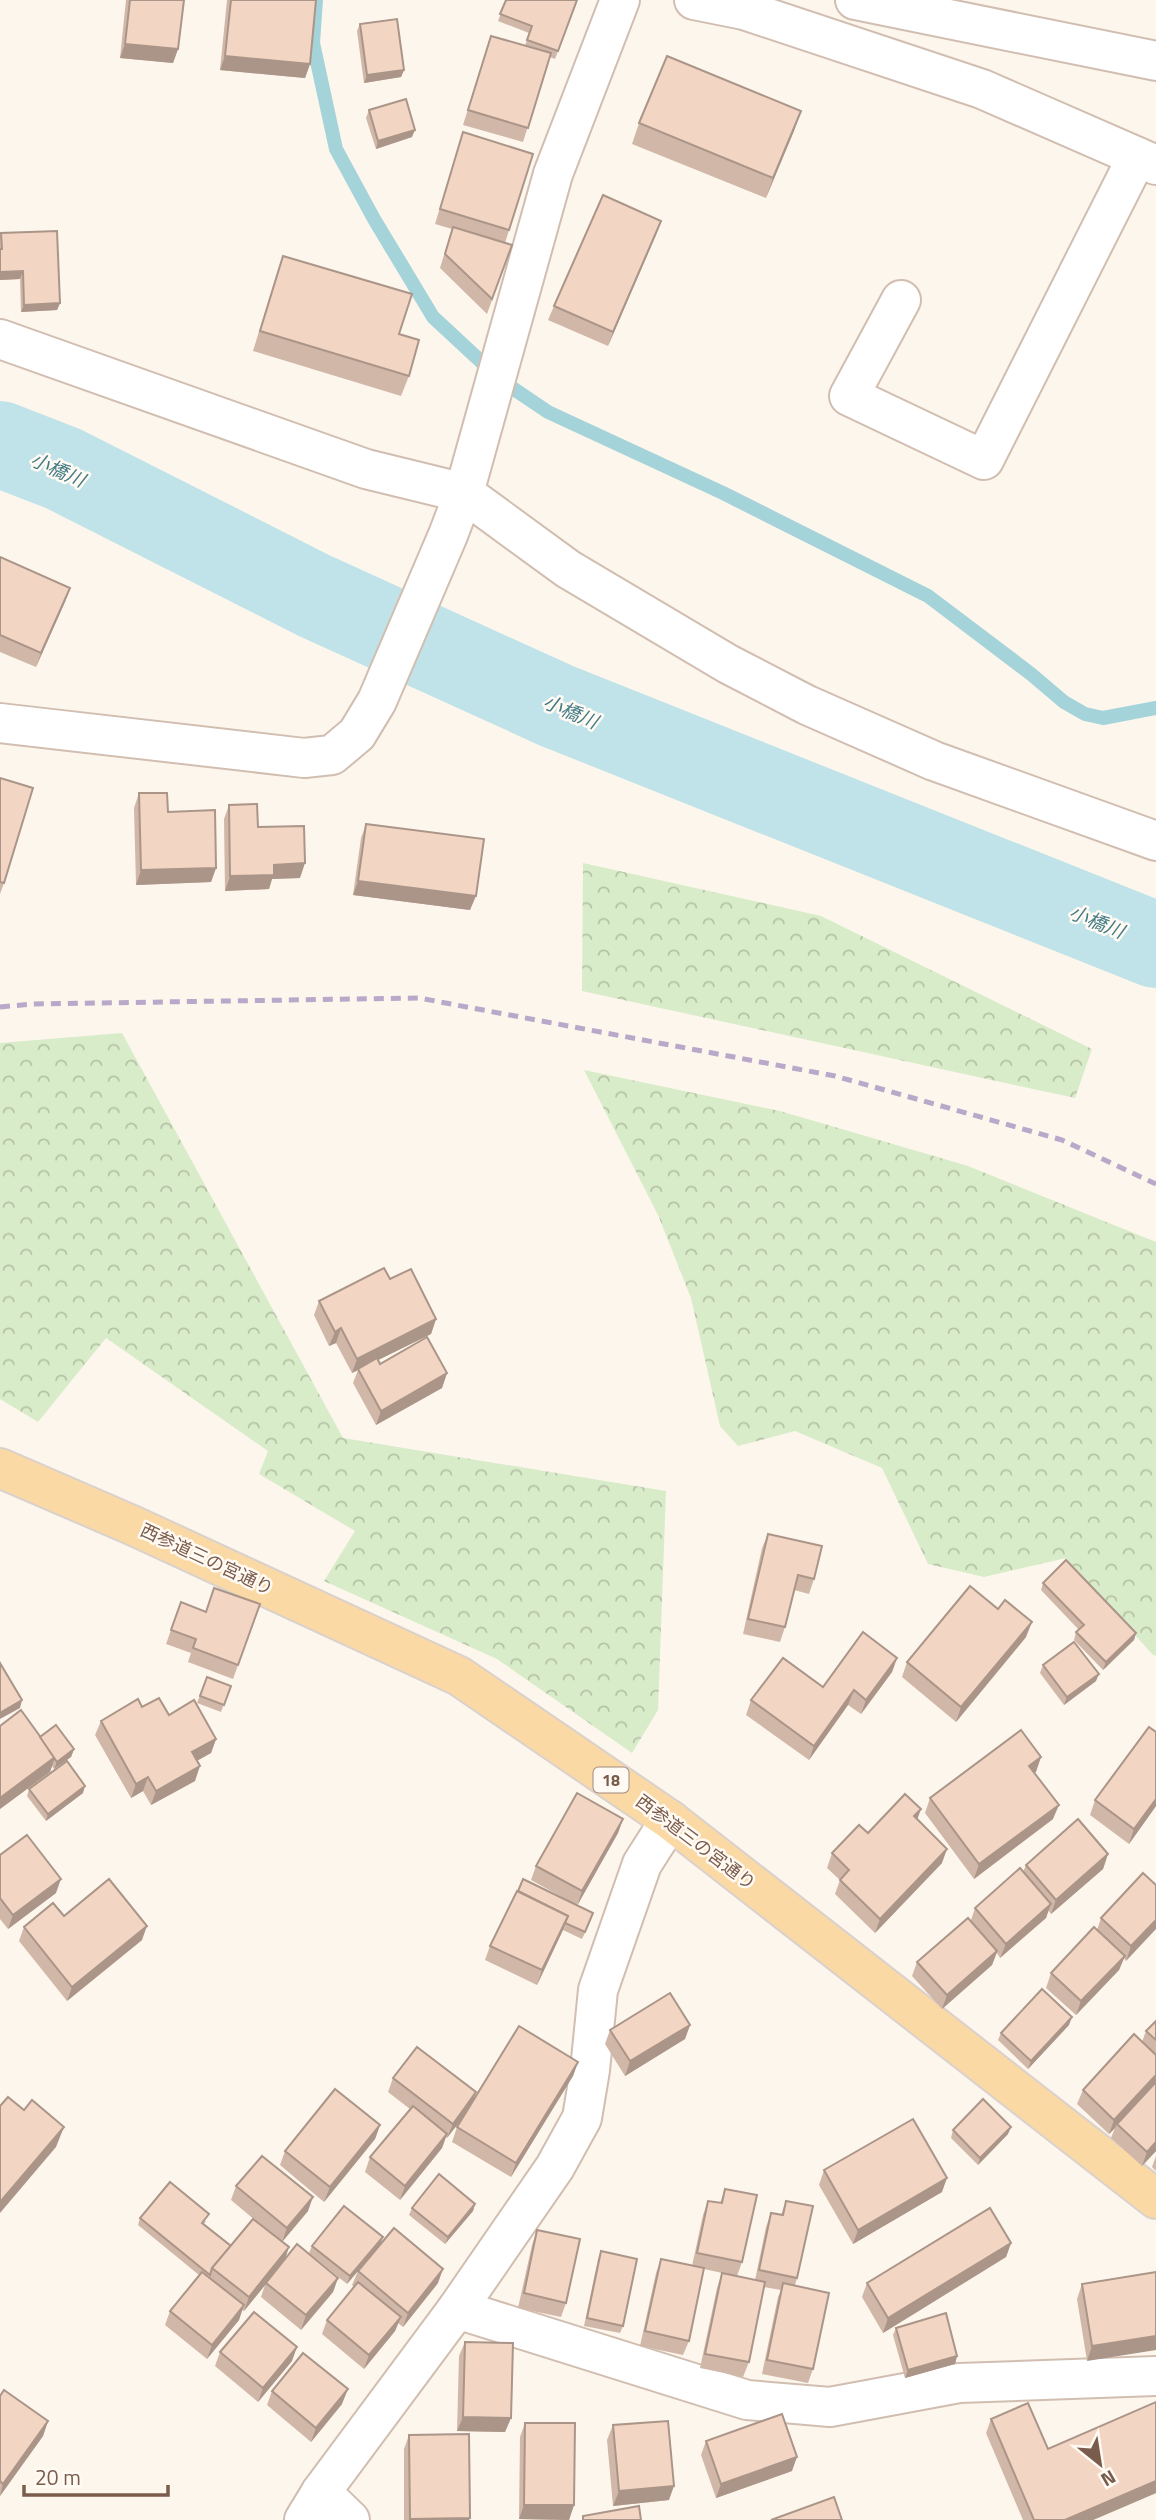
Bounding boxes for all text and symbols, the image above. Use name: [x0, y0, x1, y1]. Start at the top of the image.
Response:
water label: 小橋川: [26, 444, 92, 495]
water label: 小橋川: [539, 687, 605, 736]
water label: 小橋川: [1065, 897, 1131, 946]
street label: 西参道三の宮通り: [136, 1516, 278, 1602]
road number: 18: [594, 1768, 628, 1792]
street label: 西参道三の宮通り: [630, 1788, 762, 1896]
north arrow: [1065, 2429, 1135, 2499]
scale bar: [24, 2454, 168, 2498]
text: 20 m: [35, 2461, 81, 2493]
text: N: [1096, 2463, 1122, 2495]

